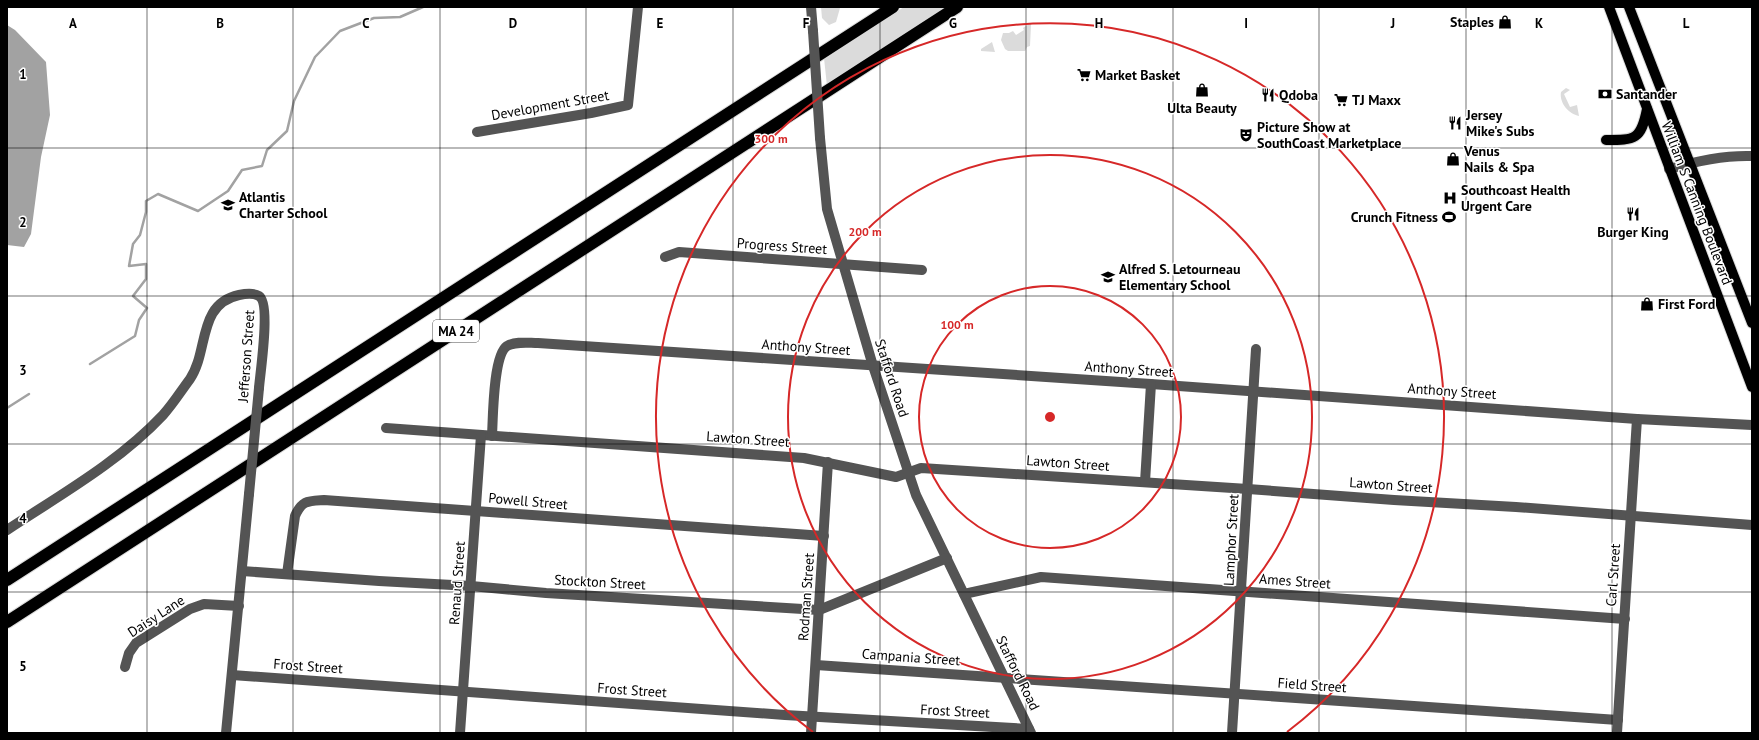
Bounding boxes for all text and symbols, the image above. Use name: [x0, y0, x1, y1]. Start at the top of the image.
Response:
place label: Staples: [1450, 13, 1494, 31]
shop icon: Staples: [1497, 14, 1513, 30]
text: A: [69, 15, 77, 32]
text: B: [216, 15, 224, 32]
text: C: [362, 15, 370, 32]
text: D: [509, 15, 517, 32]
text: E: [657, 15, 664, 32]
text: F: [803, 15, 810, 32]
text: G: [949, 15, 957, 32]
text: H: [1095, 15, 1103, 32]
text: I: [1244, 15, 1248, 32]
text: J: [1390, 15, 1395, 32]
text: K: [1535, 15, 1543, 32]
text: L: [1683, 15, 1690, 32]
text: 1: [19, 66, 27, 83]
place label: Market Basket: [1095, 66, 1180, 84]
supermarket icon: Market Basket: [1076, 67, 1092, 83]
shop icon: Ulta Beauty: [1194, 82, 1210, 98]
place label: Santander: [1616, 85, 1677, 103]
street label: Development Street: [490, 86, 611, 124]
place label: Qdoba: [1279, 86, 1318, 104]
bank icon: Santander: [1597, 86, 1613, 102]
restaurant icon: Qdoba: [1260, 87, 1276, 103]
place label: TJ Maxx: [1352, 91, 1402, 109]
supermarket icon: TJ Maxx: [1333, 92, 1349, 108]
place label: Ulta Beauty: [1167, 99, 1237, 117]
place label: Jersey Mike's Subs: [1465, 106, 1535, 140]
restaurant icon: Jersey Mike's Subs: [1447, 115, 1463, 131]
place label: Picture Show at SouthCoast Marketplace: [1257, 118, 1401, 152]
street label: William S Canning Boulevard: [1658, 119, 1736, 287]
theatre icon: Picture Show at SouthCoast Marketplace: [1238, 127, 1254, 143]
text: 300 m: [754, 131, 788, 146]
place label: Venus Nails & Spa: [1463, 142, 1534, 176]
shop icon: Venus Nails & Spa: [1445, 151, 1461, 167]
place label: Southcoast Health Urgent Care: [1461, 181, 1570, 215]
place label: Atlantis Charter School: [239, 188, 328, 222]
hospital icon: Southcoast Health Urgent Care: [1442, 190, 1458, 206]
school or university icon: Atlantis Charter School: [220, 197, 236, 213]
restaurant icon: Burger King: [1625, 206, 1641, 222]
place label: Crunch Fitness: [1351, 208, 1438, 226]
sports icon: Crunch Fitness: [1441, 209, 1457, 225]
text: 2: [19, 214, 27, 231]
place label: Burger King: [1597, 223, 1669, 241]
text: 200 m: [848, 224, 882, 239]
street label: Progress Street: [736, 234, 828, 258]
place label: Alfred S. Letourneau Elementary School: [1119, 260, 1240, 294]
school or university icon: Alfred S. Letourneau Elementary School: [1100, 269, 1116, 285]
place label: First Ford: [1658, 295, 1715, 313]
shop icon: First Ford: [1639, 296, 1655, 312]
street label: Jefferson Street: [234, 309, 258, 404]
text: 100 m: [940, 317, 974, 332]
road number: MA 24: [433, 320, 479, 342]
street label: Anthony Street: [761, 335, 851, 359]
street label: Stafford Road: [871, 337, 913, 419]
street label: Anthony Street: [1084, 357, 1174, 381]
text: 3: [19, 362, 27, 379]
street label: Anthony Street: [1407, 379, 1497, 403]
centre of rings: [1043, 410, 1057, 424]
street label: Lawton Street: [706, 427, 790, 451]
street label: Lawton Street: [1026, 451, 1110, 475]
street label: Lawton Street: [1349, 473, 1433, 497]
street label: Powell Street: [488, 489, 569, 513]
street label: Lamphor Street: [1220, 493, 1242, 587]
text: 4: [19, 510, 27, 527]
street label: Renaud Street: [445, 540, 469, 626]
street label: Carl Street: [1602, 543, 1624, 607]
street label: Rodman Street: [794, 552, 818, 642]
street label: Ames Street: [1258, 570, 1332, 593]
street label: Stockton Street: [554, 571, 647, 593]
street label: Daisy Lane: [124, 591, 188, 641]
street label: Stafford Road: [992, 633, 1044, 713]
street label: Campania Street: [861, 645, 961, 669]
street label: Frost Street: [273, 655, 344, 677]
text: 5: [19, 658, 27, 675]
street label: Field Street: [1277, 674, 1347, 696]
street label: Frost Street: [597, 679, 668, 701]
street label: Frost Street: [920, 700, 990, 722]

